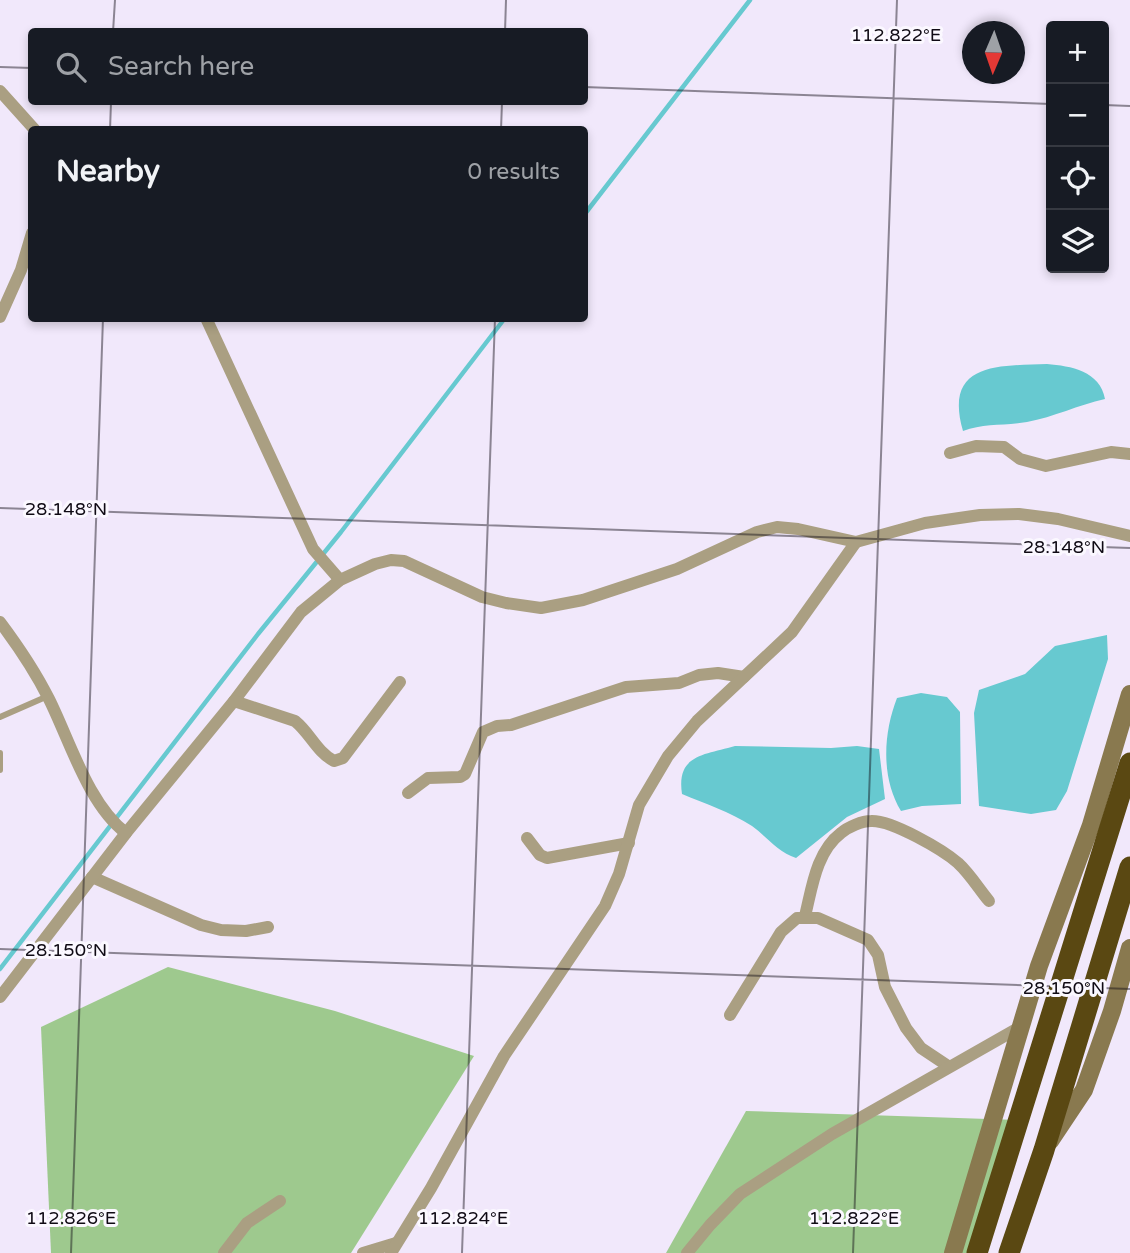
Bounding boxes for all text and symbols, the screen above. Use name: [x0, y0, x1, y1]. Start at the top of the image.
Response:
north arrow: [962, 21, 1025, 84]
map controls: [1046, 21, 1109, 273]
button: +: [1046, 21, 1109, 84]
text: 112.822°E: [851, 24, 941, 46]
search box: [28, 28, 588, 105]
icon: search: [52, 48, 90, 86]
text: Search here: [108, 51, 254, 82]
button: −: [1046, 84, 1109, 147]
button: locate: [1046, 147, 1109, 210]
text: Nearby: [56, 153, 160, 190]
text: 0 results: [467, 158, 560, 186]
button: layers: [1046, 210, 1109, 273]
text: 28.148°N: [25, 498, 107, 520]
text: 28.148°N: [1023, 536, 1105, 558]
text: 28.150°N: [25, 939, 107, 961]
text: 28.150°N: [1023, 977, 1105, 999]
text: 112.826°E: [26, 1207, 116, 1229]
text: 112.824°E: [418, 1207, 508, 1229]
text: 112.822°E: [809, 1207, 899, 1229]

